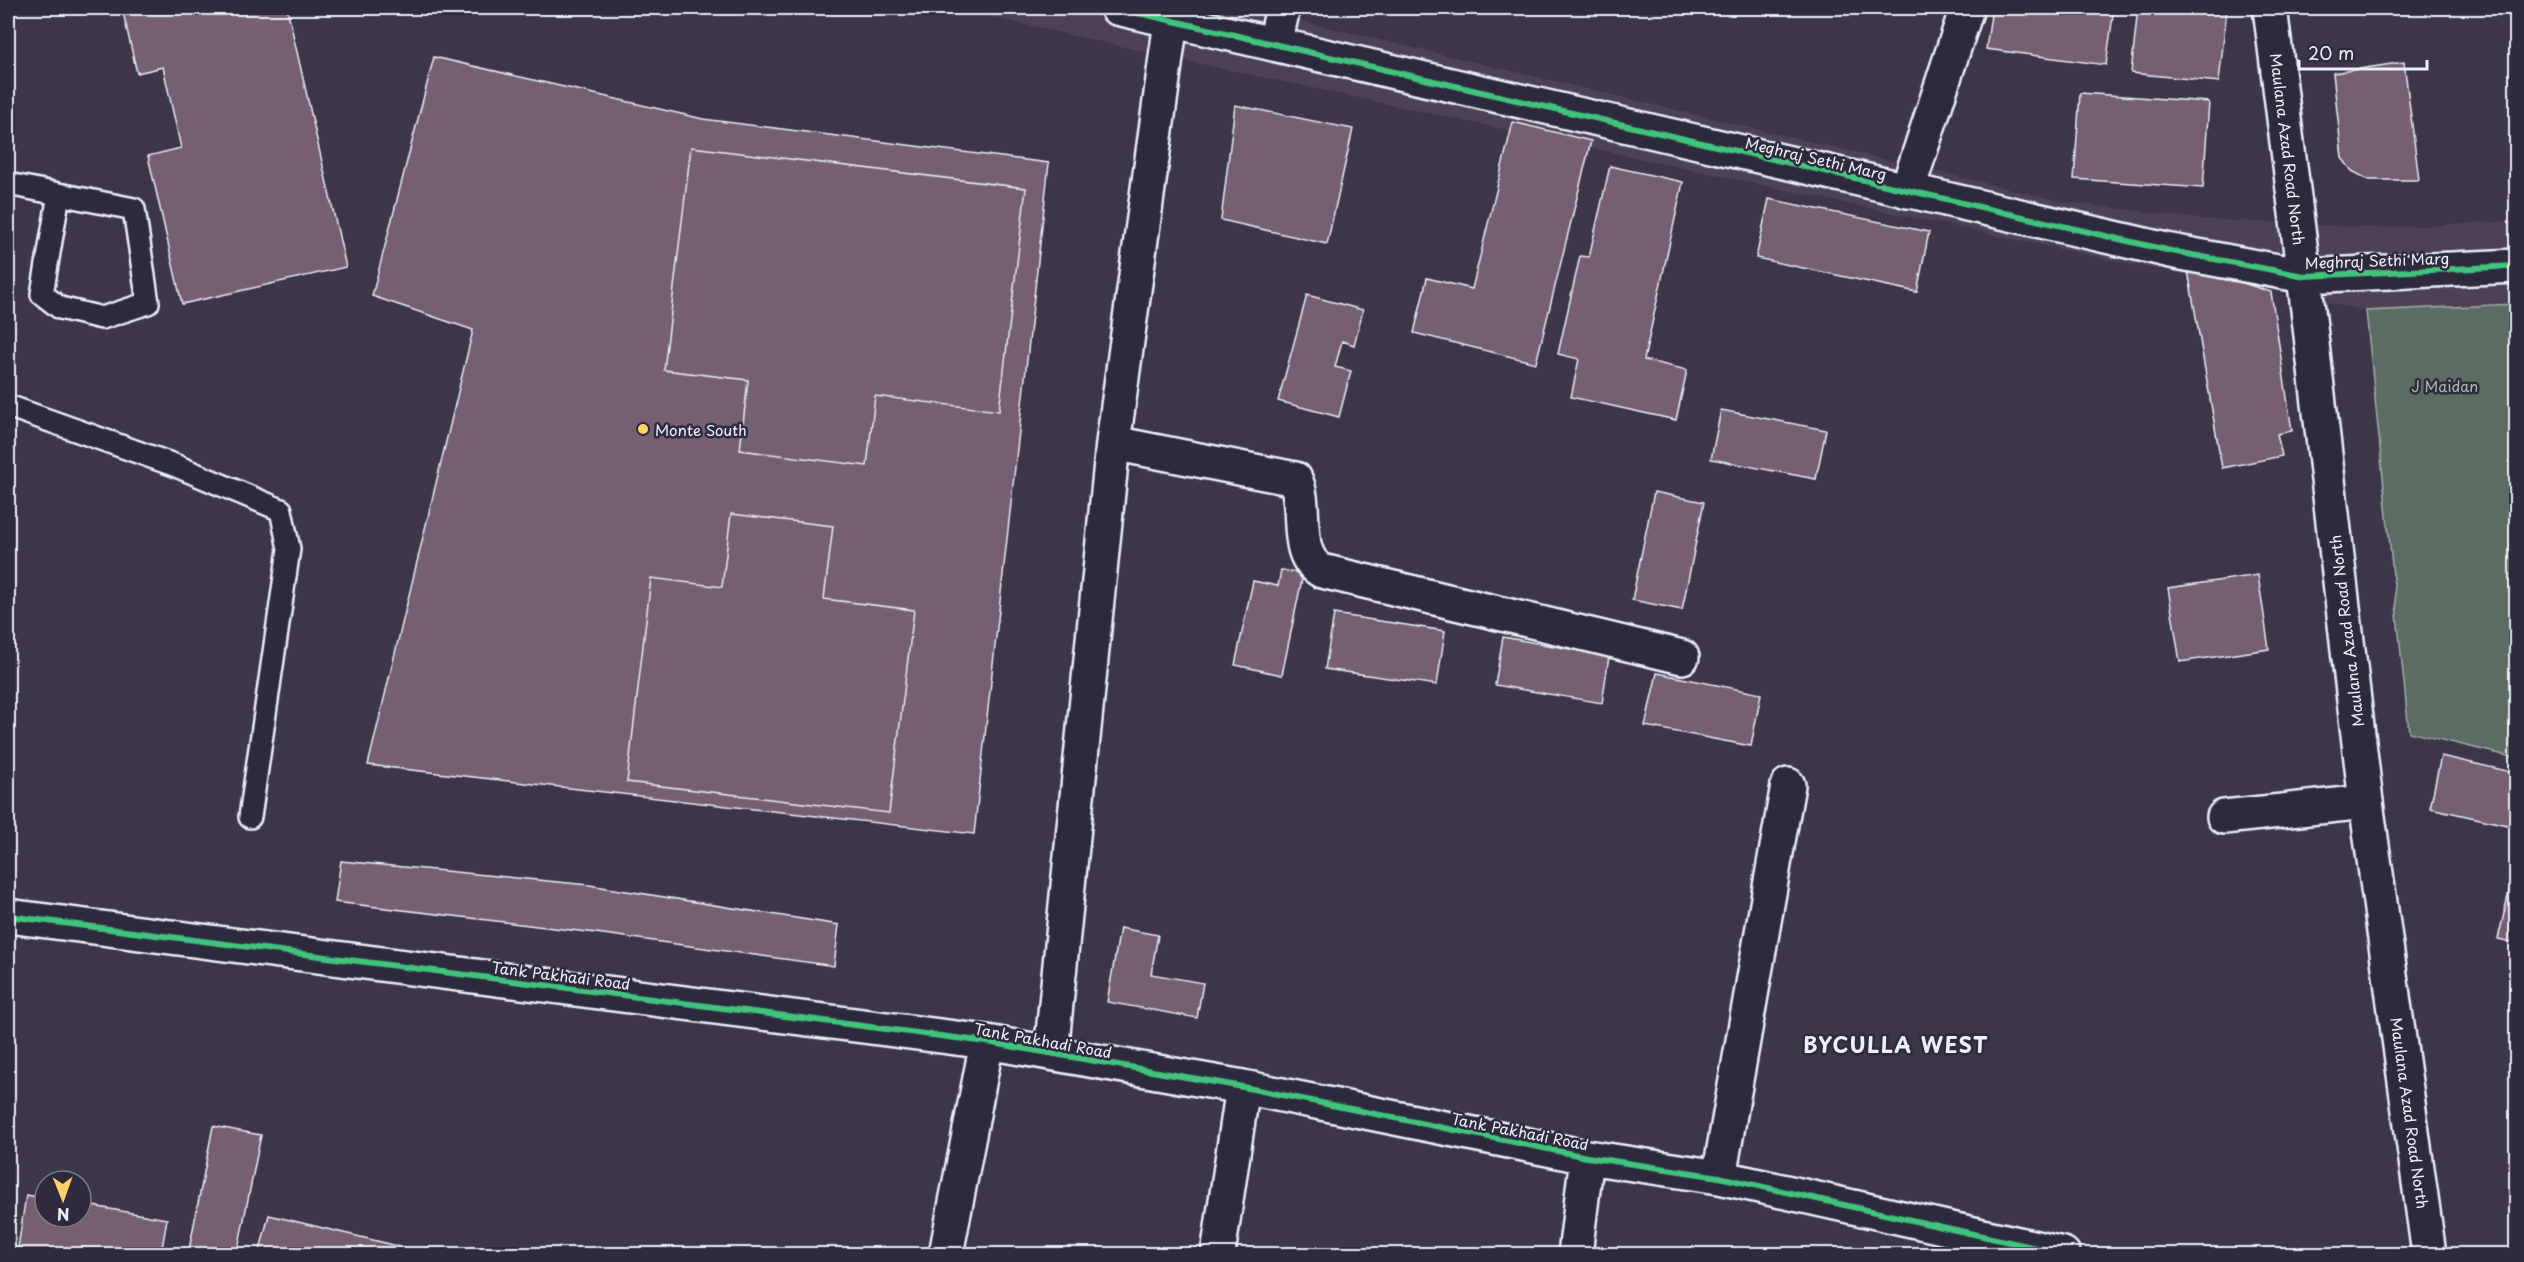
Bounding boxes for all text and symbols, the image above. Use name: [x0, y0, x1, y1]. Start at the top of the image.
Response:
scale bar: [2299, 33, 2426, 71]
text: 20 m: [2308, 39, 2354, 66]
street label: Maulana Azad Road North: [2265, 52, 2311, 246]
street label: Meghraj Sethi Marg: [1743, 131, 1889, 185]
street label: Meghraj Sethi Marg: [2304, 246, 2450, 274]
park label: J Maidan: [2412, 374, 2478, 397]
place label: Monte South: [655, 418, 747, 441]
marker: Monte South: [636, 422, 650, 436]
street label: Maulana Azad Road North: [2323, 534, 2369, 728]
street label: Tank Pakhadi Road: [490, 955, 632, 995]
street label: Maulana Azad Road North: [2385, 1016, 2435, 1210]
street label: Tank Pakhadi Road: [972, 1017, 1114, 1063]
district label: BYCULLA WEST: [1803, 1028, 1989, 1060]
street label: Tank Pakhadi Road: [1449, 1106, 1591, 1156]
north arrow: [33, 1169, 93, 1229]
text: N: [57, 1203, 70, 1227]

